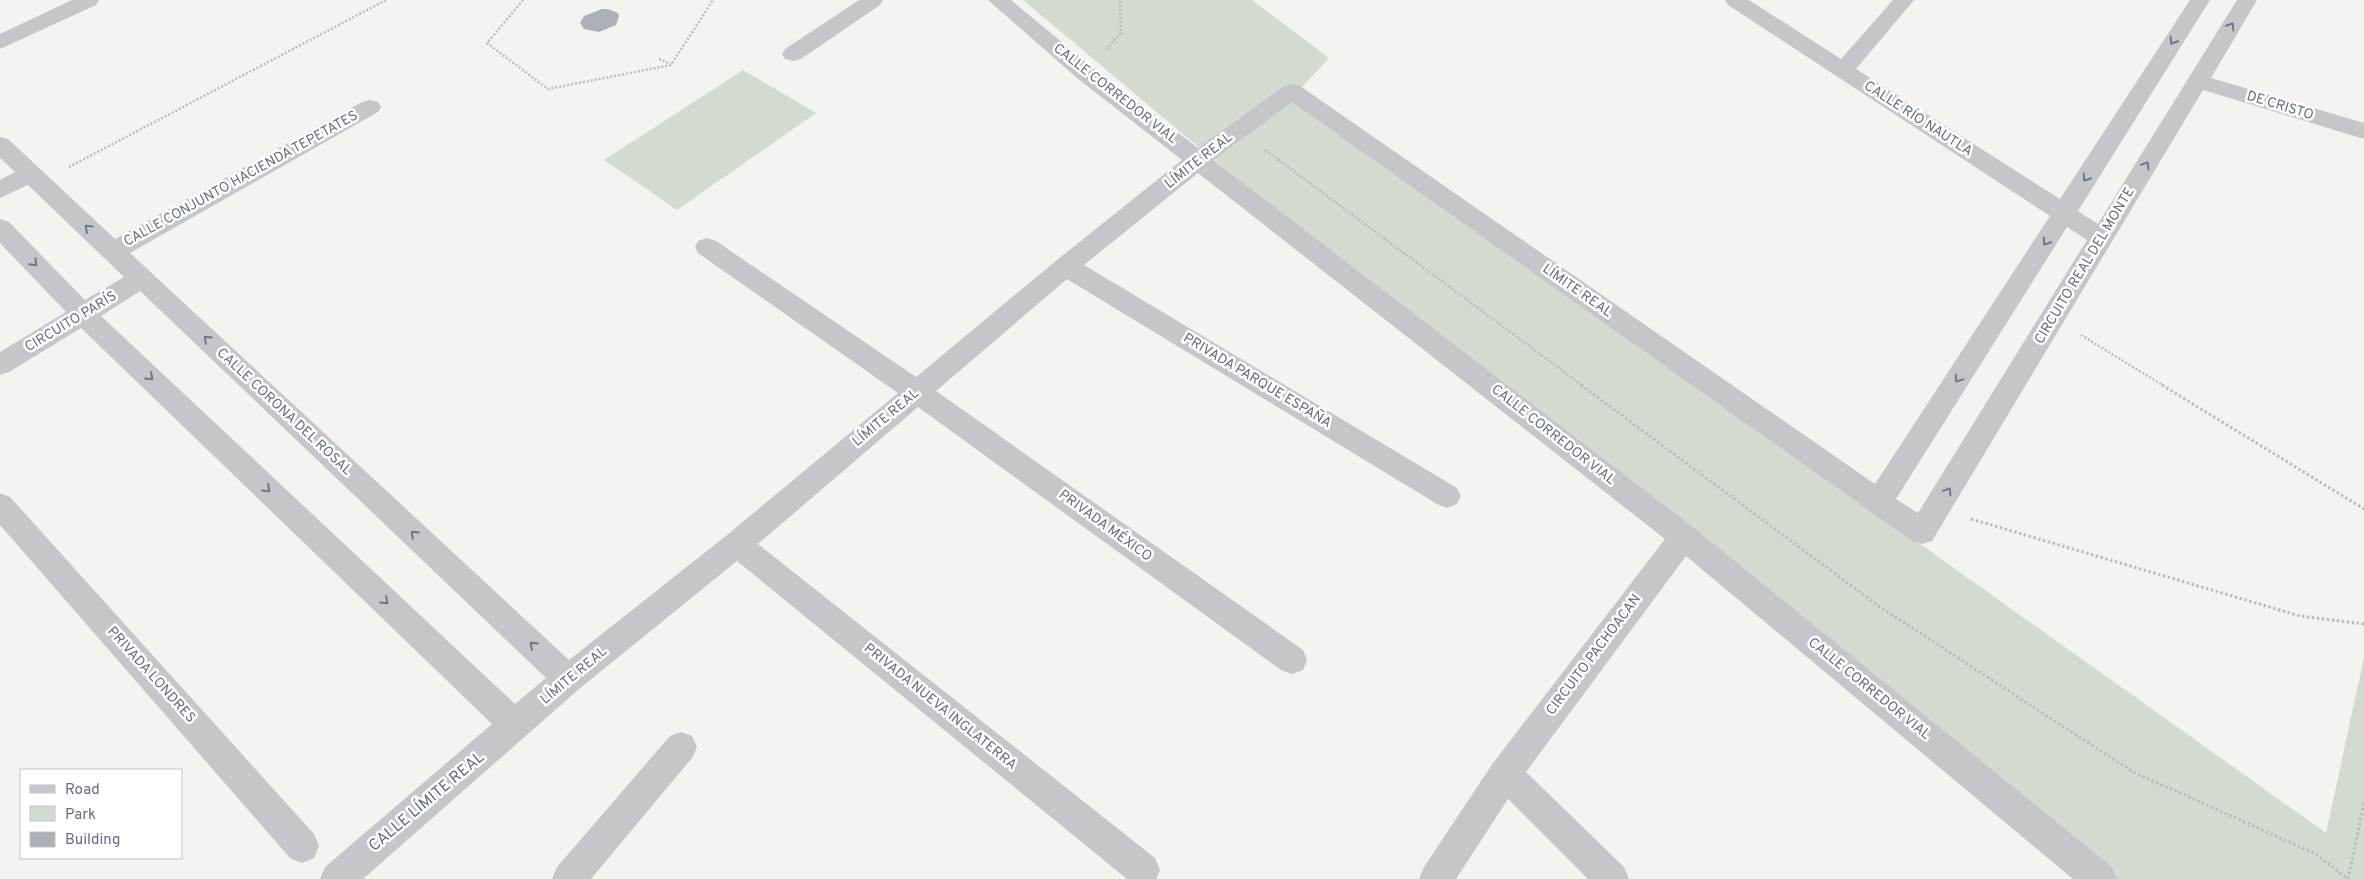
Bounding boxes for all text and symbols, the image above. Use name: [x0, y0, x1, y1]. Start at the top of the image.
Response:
one-way arrow: [2225, 23, 2234, 32]
one-way arrow: [2170, 35, 2180, 44]
street label: CALLE CORREDOR VIAL: [1050, 40, 1181, 148]
street label: CALLE RÍO NAUTLA: [1861, 77, 1976, 160]
street label: DE CRISTO: [2244, 88, 2316, 124]
street label: CALLE CONJUNTO HACIENDA TEPETATES: [121, 107, 361, 251]
street label: LÍMITE REAL: [1161, 128, 1236, 193]
one-way arrow: [2140, 161, 2150, 170]
one-way arrow: [2083, 172, 2092, 182]
street label: CIRCUITO REAL DEL MONTE: [2031, 185, 2139, 347]
one-way arrow: [85, 225, 94, 234]
one-way arrow: [2042, 237, 2052, 246]
one-way arrow: [28, 258, 37, 267]
street label: LÍMITE REAL: [1539, 260, 1616, 321]
street label: CIRCUITO PARÍS: [22, 287, 120, 356]
street label: PRIVADA PARQUE ESPAÑA: [1180, 330, 1334, 432]
one-way arrow: [203, 336, 212, 345]
street label: CALLE CORONA DEL ROSAL: [213, 345, 355, 479]
one-way arrow: [144, 371, 153, 380]
one-way arrow: [1954, 374, 1964, 383]
street label: CALLE CORREDOR VIAL: [1488, 381, 1619, 489]
street label: LÍMITE REAL: [849, 384, 923, 451]
one-way arrow: [262, 483, 271, 492]
street label: PRIVADA MÉXICO: [1055, 486, 1156, 566]
one-way arrow: [1941, 487, 1951, 496]
one-way arrow: [411, 531, 420, 540]
street label: CIRCUITO PACHOACAN: [1543, 591, 1645, 719]
one-way arrow: [380, 595, 389, 604]
street label: PRIVADA LONDRES: [103, 623, 199, 727]
street label: CALLE CORREDOR VIAL: [1804, 634, 1934, 744]
street label: PRIVADA NUEVA INGLATERRA: [860, 640, 1020, 774]
one-way arrow: [529, 642, 538, 651]
street label: LÍMITE REAL: [537, 642, 611, 709]
street label: CALLE LÍMITE REAL: [364, 746, 489, 856]
legend: [20, 769, 182, 859]
text: Road: [65, 781, 100, 800]
text: Park: [65, 806, 96, 825]
text: Building: [65, 831, 120, 850]

